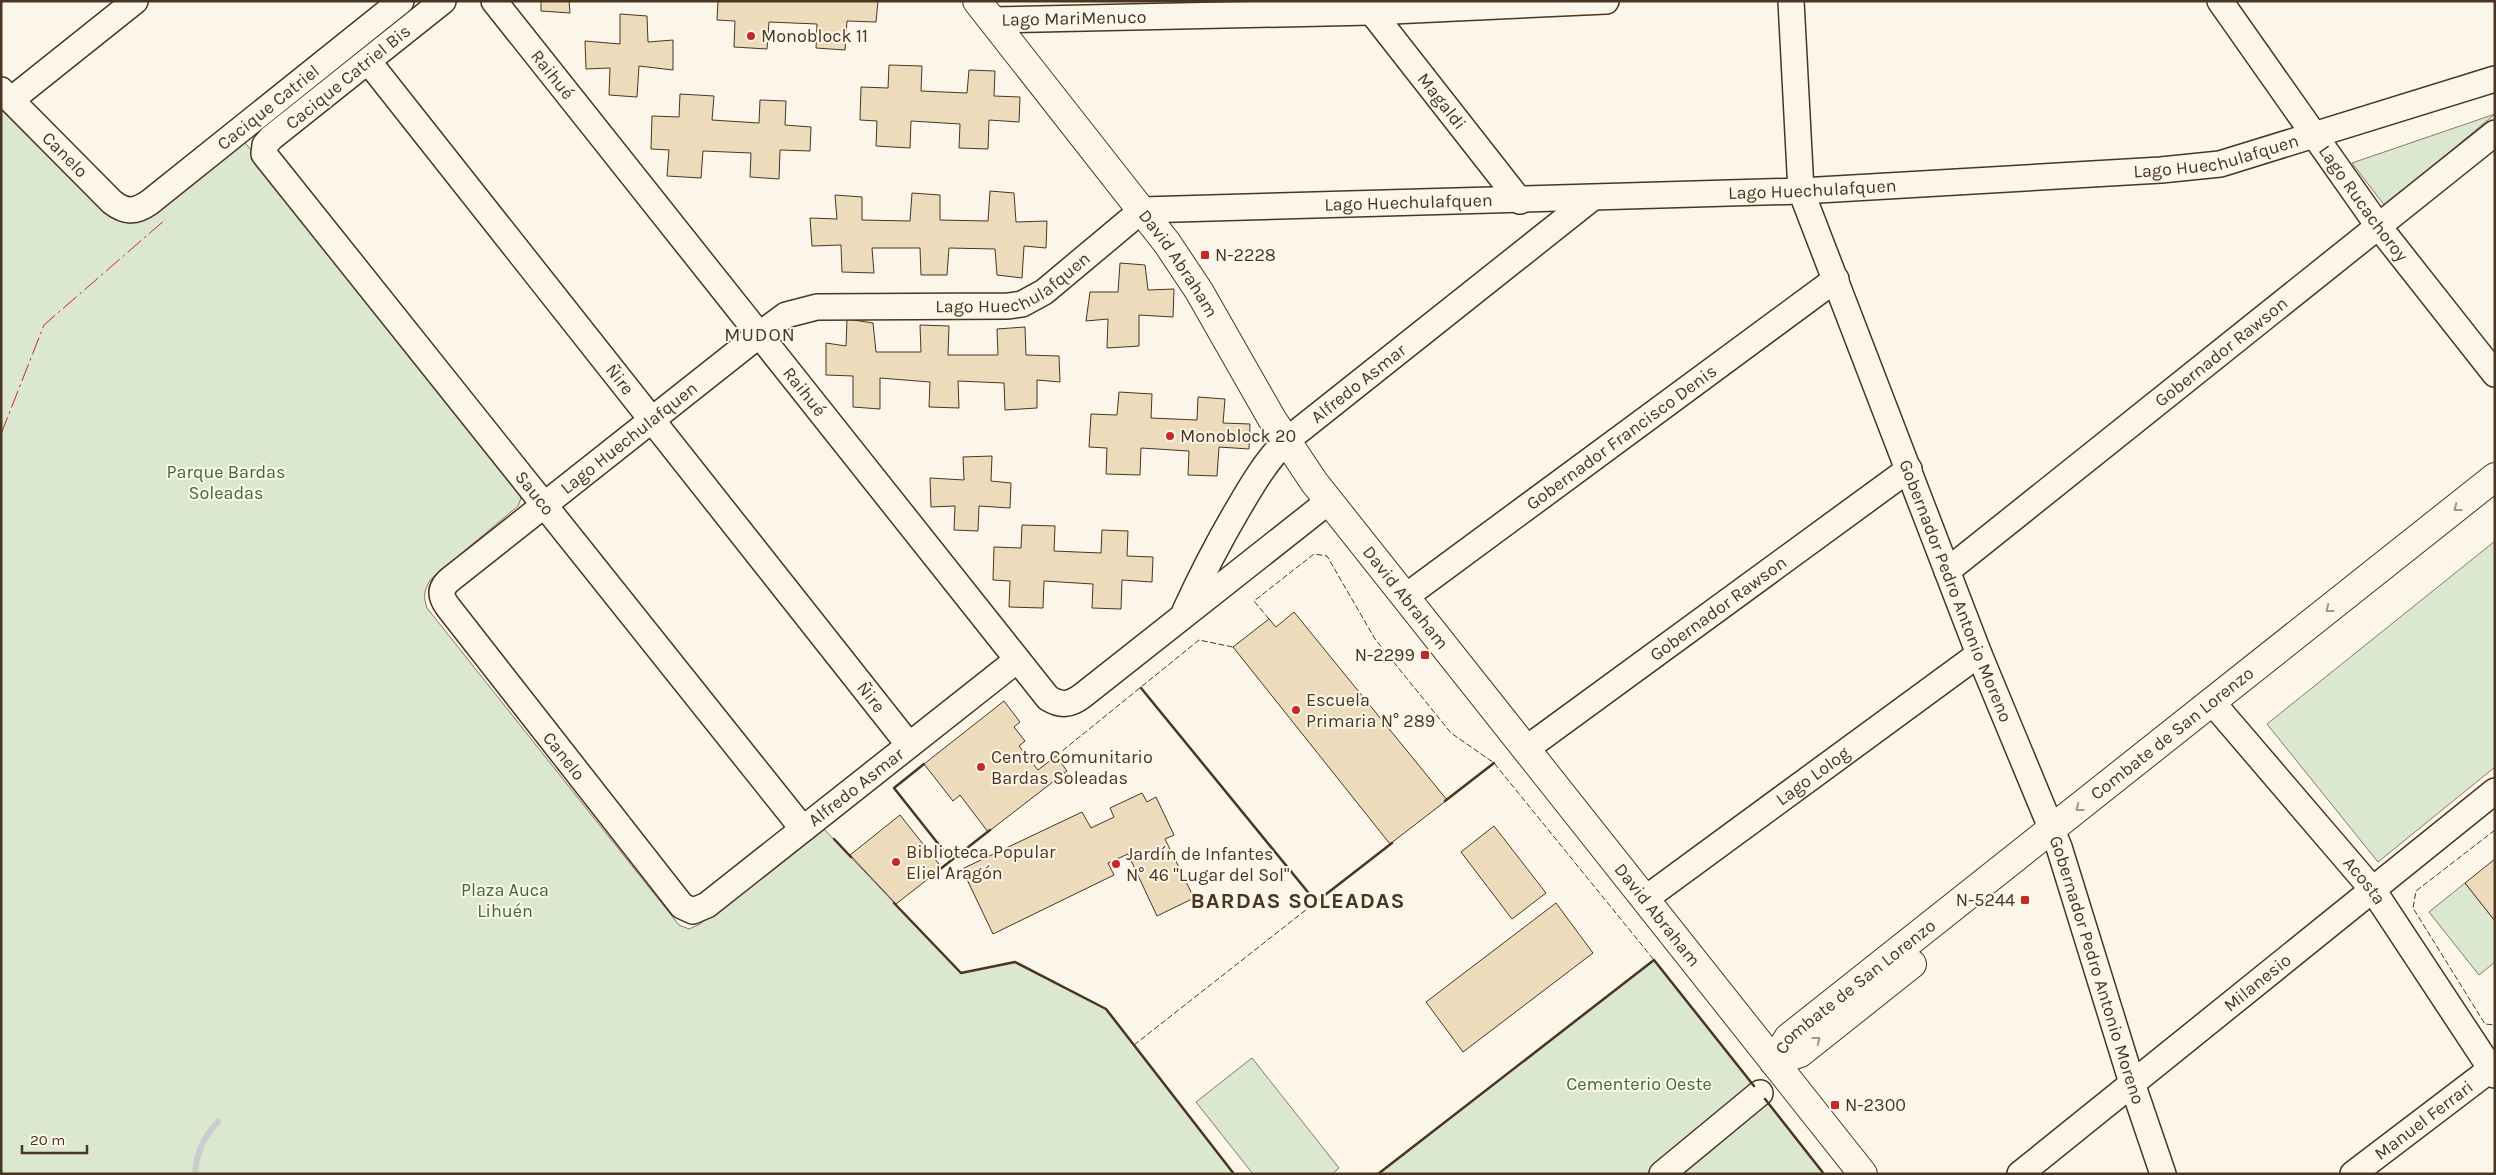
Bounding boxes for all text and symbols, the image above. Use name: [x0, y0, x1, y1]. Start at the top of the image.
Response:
street label: Lago MariMenuco: [1001, 6, 1147, 31]
street label: Cacique Catriel Bis: [281, 20, 415, 134]
place label: Monoblock 11: [761, 25, 868, 47]
marker: Monoblock 11: [745, 30, 757, 42]
street label: Raihué: [526, 45, 579, 104]
street label: Cacique Catriel: [213, 60, 324, 155]
street label: Magaldi: [1413, 68, 1471, 134]
street label: Canelo: [38, 127, 93, 182]
street label: Lago Huechulafquen: [2133, 129, 2301, 183]
street label: Lago Rucachoroy: [2314, 141, 2413, 266]
street label: Lago Huechulafquen: [1728, 174, 1897, 204]
street label: Lago Huechulafquen: [1324, 189, 1493, 216]
street label: David Abraham: [1134, 205, 1223, 321]
place label: N-2228: [1215, 244, 1276, 266]
street label: Lago Huechulafquen: [935, 247, 1095, 317]
marker: N-2228: [1199, 249, 1211, 261]
street label: Gobernador Rawson: [2150, 292, 2292, 412]
district label: MUDON: [724, 324, 796, 346]
street label: Alfredo Asmar: [1307, 339, 1411, 428]
street label: Ñire: [601, 359, 639, 399]
street label: Gobernador Francisco Denis: [1522, 360, 1721, 515]
street label: Raihué: [778, 362, 831, 421]
street label: Lago Huechulafquen: [556, 377, 702, 499]
place label: Monoblock 20: [1180, 425, 1296, 447]
marker: Monoblock 20: [1164, 430, 1176, 442]
street label: Gobernador Pedro Antonio Moreno: [1894, 456, 2017, 726]
park label: Parque Bardas Soleadas: [167, 461, 285, 504]
street label: Sauco: [510, 466, 559, 520]
one-way arrow: [2453, 502, 2462, 511]
street label: David Abraham: [1358, 541, 1454, 654]
street label: Gobernador Rawson: [1645, 551, 1791, 666]
one-way arrow: [2326, 603, 2335, 611]
place label: N-2299: [1355, 644, 1415, 666]
marker: N-2299: [1419, 649, 1431, 661]
street label: Combate de San Lorenzo: [2086, 662, 2258, 805]
street label: Ñire: [852, 677, 890, 717]
place label: Escuela Primaria N° 289: [1306, 689, 1435, 732]
marker: Escuela Primaria N° 289: [1290, 704, 1302, 716]
street label: Canelo: [538, 727, 590, 785]
street label: Lago Lolog: [1772, 742, 1854, 810]
street label: Alfredo Asmar: [804, 743, 909, 831]
place label: Centro Comunitario Bardas Soleadas: [991, 746, 1153, 789]
marker: Centro Comunitario Bardas Soleadas: [975, 761, 987, 773]
one-way arrow: [2075, 802, 2084, 811]
street label: Gobernador Pedro Antonio Moreno: [2044, 832, 2149, 1107]
place label: Biblioteca Popular Eliel Aragón: [906, 841, 1056, 884]
place label: Jardín de Infantes N° 46 "Lugar del Sol": [1126, 843, 1289, 886]
street label: Acosta: [2338, 852, 2391, 909]
marker: Biblioteca Popular Eliel Aragón: [890, 856, 902, 868]
marker: Jardín de Infantes N° 46 "Lugar del Sol": [1110, 858, 1122, 870]
street label: David Abraham: [1610, 859, 1705, 971]
park label: Plaza Auca Lihuén: [461, 879, 549, 922]
district label: BARDAS SOLEADAS: [1190, 888, 1406, 914]
place label: N-5244: [1956, 889, 2015, 911]
marker: N-5244: [2019, 894, 2031, 906]
street label: Combate de San Lorenzo: [1770, 914, 1940, 1058]
street label: Milanesio: [2219, 949, 2296, 1016]
one-way arrow: [1811, 1037, 1820, 1046]
park label: Cementerio Oeste: [1566, 1073, 1712, 1095]
street label: Manuel Ferrari: [2370, 1075, 2478, 1165]
place label: N-2300: [1845, 1094, 1906, 1116]
marker: N-2300: [1829, 1099, 1841, 1111]
scale bar: [22, 1122, 88, 1154]
text: 20 m: [30, 1131, 65, 1149]

